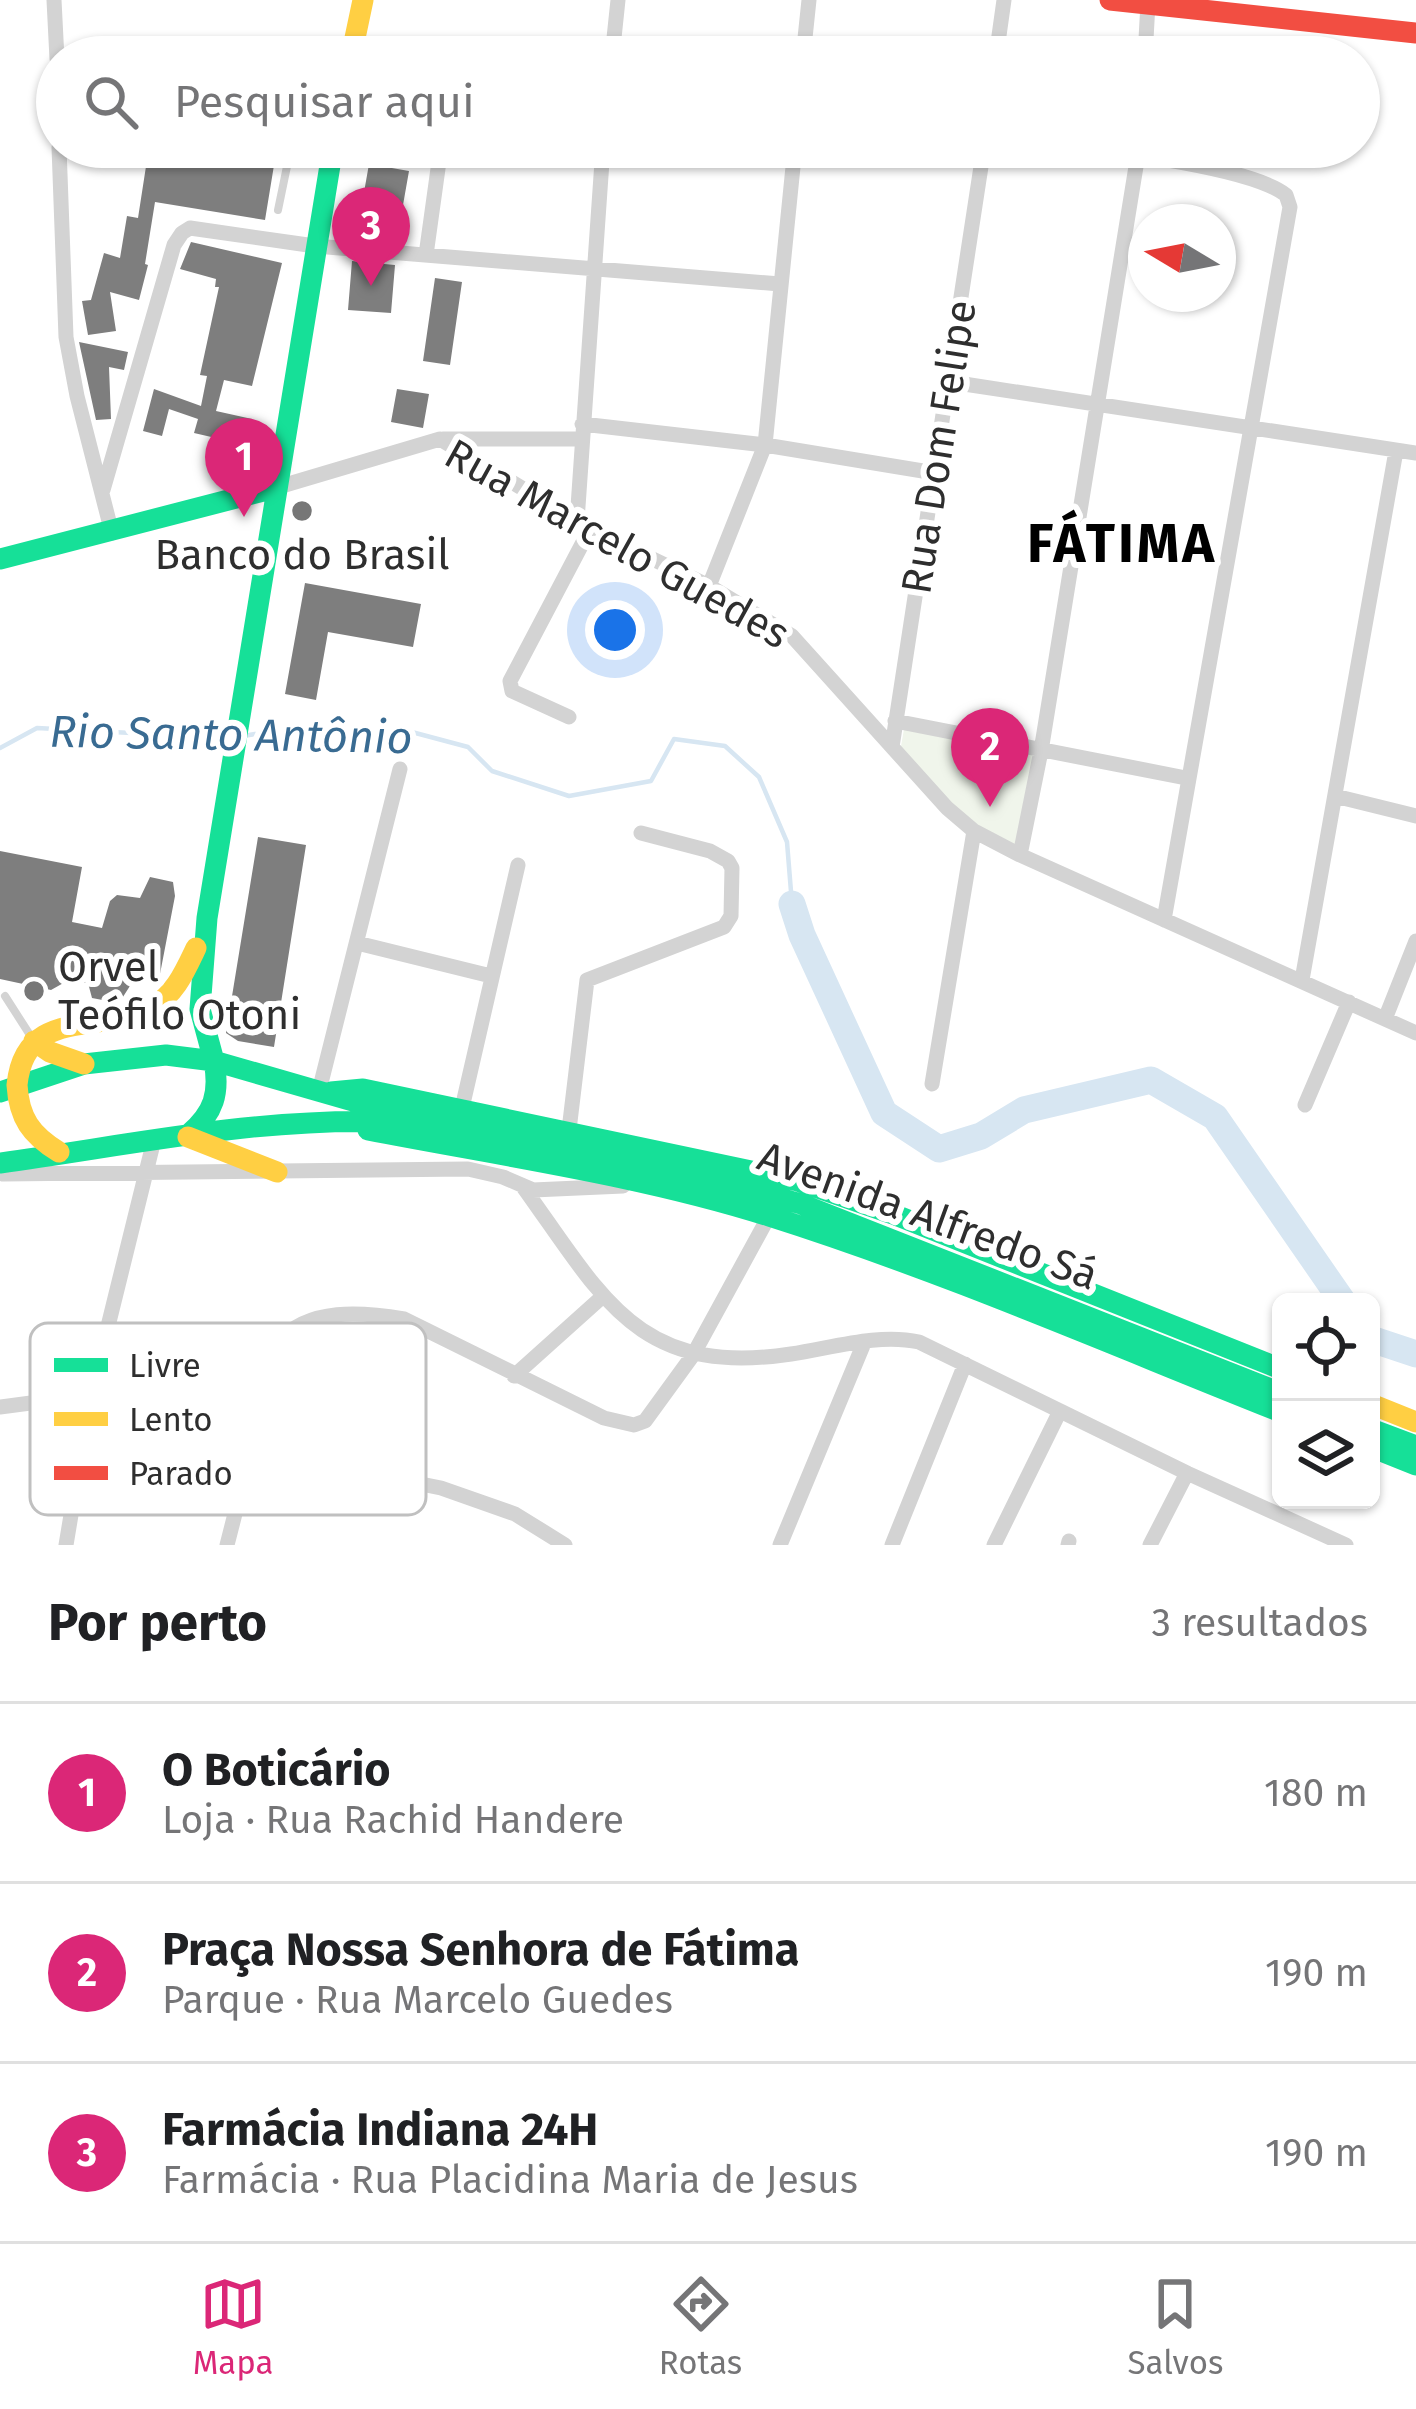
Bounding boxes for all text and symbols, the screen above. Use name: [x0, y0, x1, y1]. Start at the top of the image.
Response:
search box: [36, 36, 1380, 168]
icon: search: [78, 69, 144, 135]
text: Pesquisar aqui: [174, 75, 475, 129]
pin: 3: [332, 187, 410, 286]
north arrow: [1128, 204, 1236, 312]
street label: Rua Dom Felipe: [891, 297, 987, 597]
pin: 1: [205, 418, 283, 517]
street label: Rua Marcelo Guedes: [436, 429, 798, 659]
marker: Banco do Brasil: [289, 498, 315, 524]
district label: FÁTIMA: [1027, 509, 1217, 576]
place label: Banco do Brasil: [154, 530, 450, 580]
your location: [585, 600, 645, 660]
water label: Rio Santo Antônio: [49, 705, 413, 765]
pin: 2: [951, 708, 1029, 807]
place label: Orvel Teófilo Otoni: [58, 942, 301, 1040]
marker: Orvel Teófilo Otoni: [21, 978, 47, 1004]
street label: Avenida Alfredo Sá: [751, 1131, 1105, 1301]
map controls: [1272, 1293, 1380, 1509]
button: locate: [1272, 1293, 1380, 1401]
legend: [30, 1323, 426, 1515]
text: Livre: [129, 1346, 201, 1386]
text: Lento: [129, 1400, 213, 1440]
button: layers: [1272, 1401, 1380, 1509]
text: Parado: [129, 1454, 233, 1494]
text: Por perto: [48, 1592, 267, 1654]
text: 3 resultados: [1151, 1600, 1368, 1646]
text: O Boticário: [162, 1743, 391, 1797]
text: 1: [78, 1770, 96, 1816]
text: 180 m: [1264, 1770, 1368, 1816]
text: Loja · Rua Rachid Handere: [162, 1797, 624, 1843]
text: Praça Nossa Senhora de Fátima: [162, 1923, 800, 1977]
text: 2: [77, 1950, 97, 1996]
text: 190 m: [1265, 1950, 1368, 1996]
text: Parque · Rua Marcelo Guedes: [162, 1977, 673, 2023]
text: Farmácia Indiana 24H: [162, 2103, 598, 2157]
text: 3: [77, 2130, 97, 2176]
text: 190 m: [1265, 2130, 1368, 2176]
text: Farmácia · Rua Placidina Maria de Jesus: [162, 2157, 858, 2203]
tab: Mapa: [193, 2271, 274, 2383]
tab: Rotas: [659, 2271, 742, 2383]
tab: Salvos: [1128, 2271, 1223, 2383]

